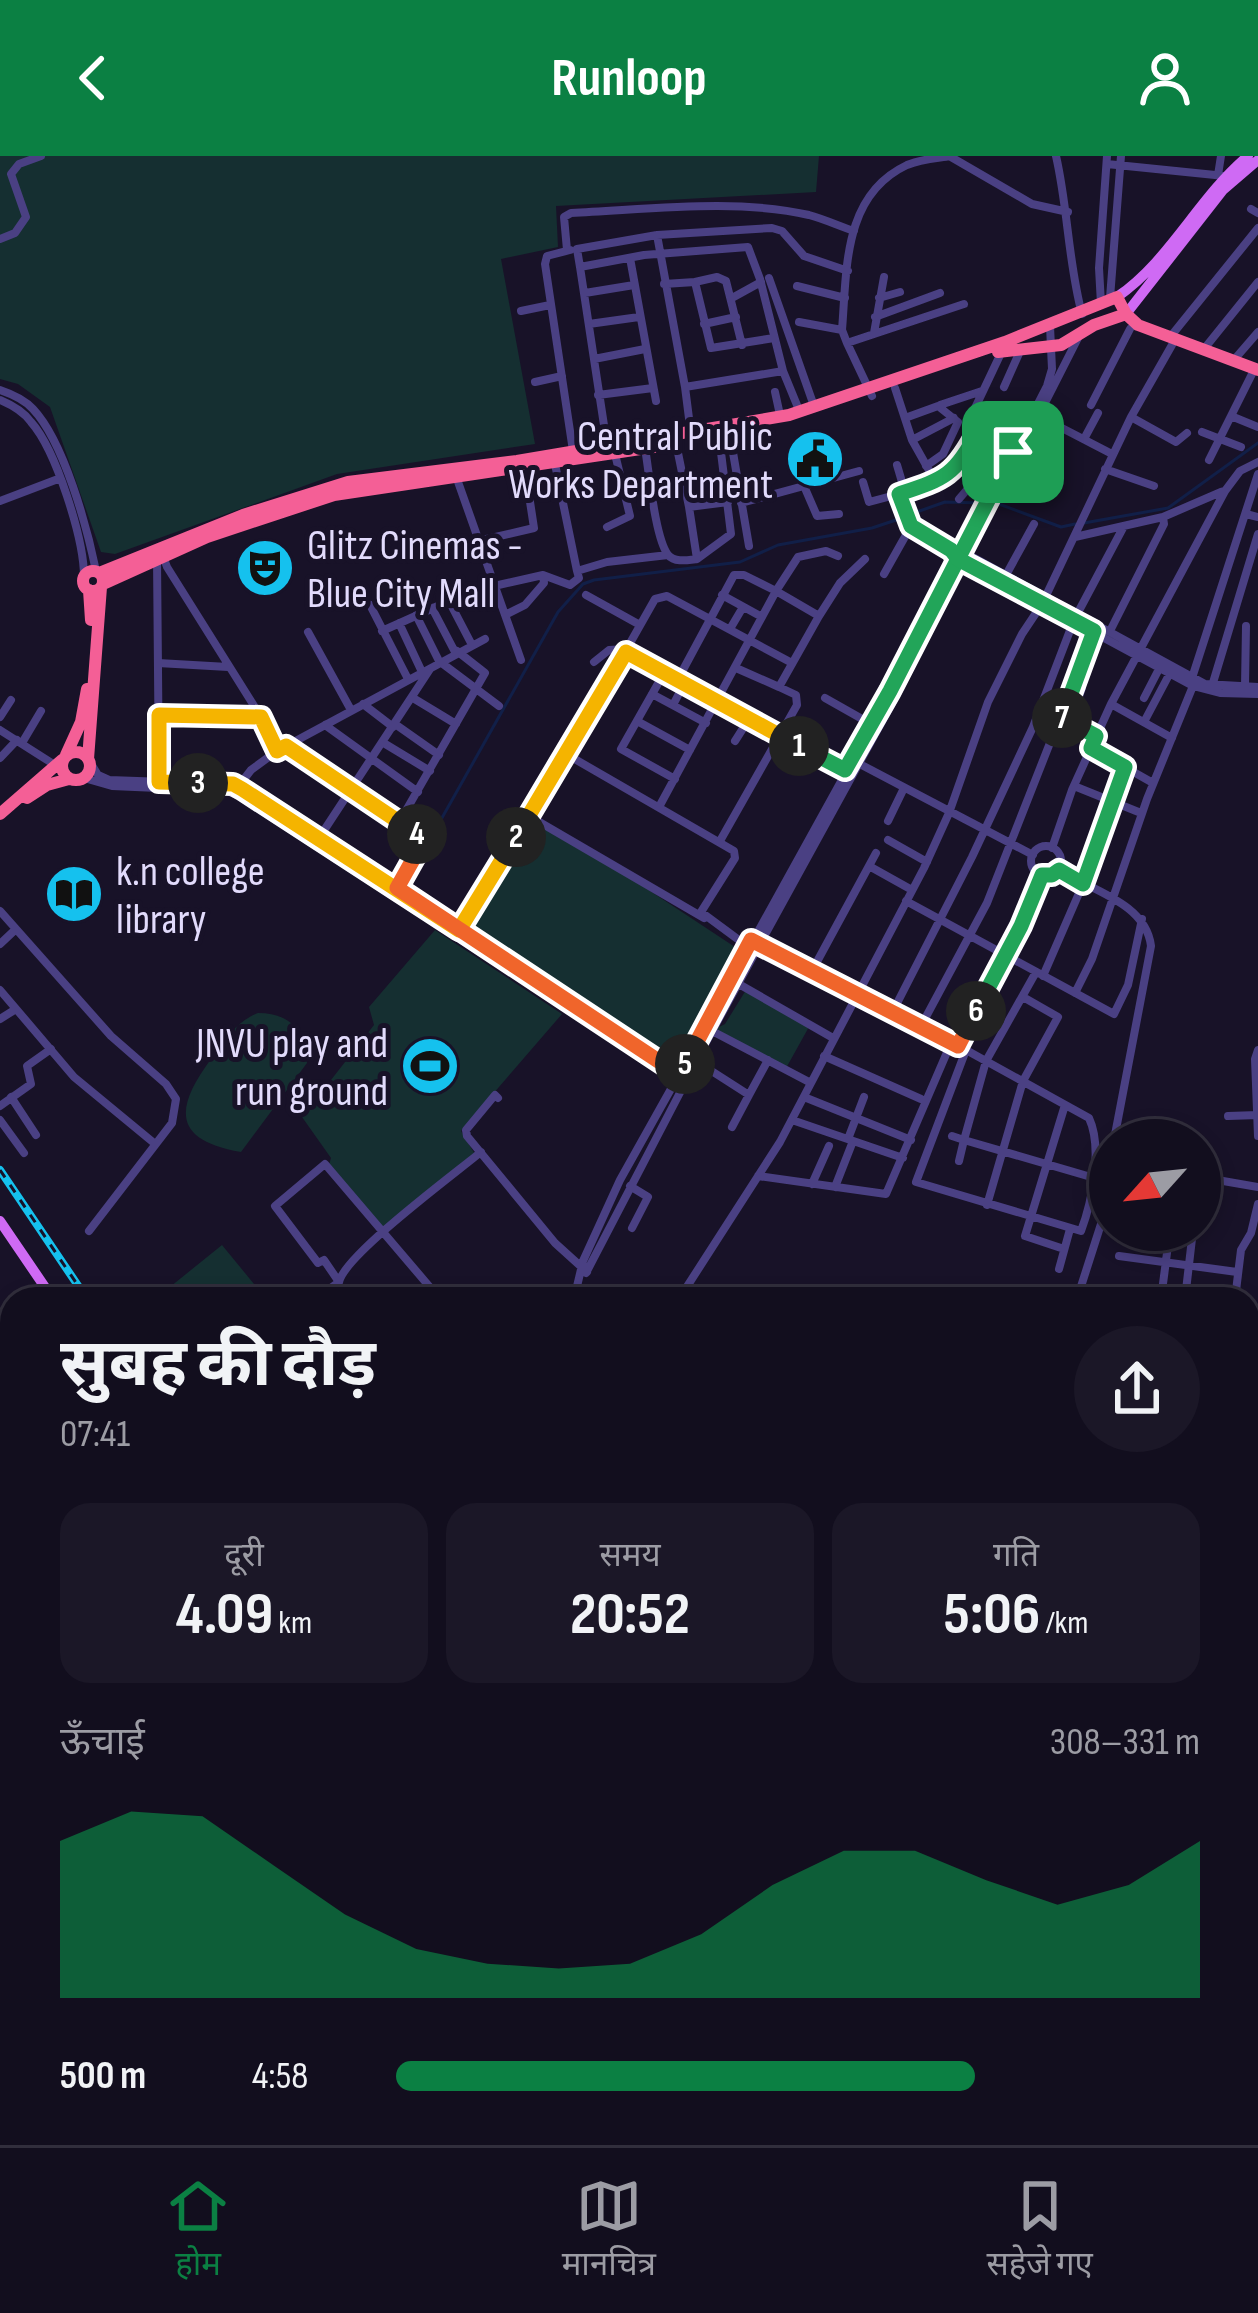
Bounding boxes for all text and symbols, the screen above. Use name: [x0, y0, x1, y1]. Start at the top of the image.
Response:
icon: back: [60, 45, 126, 111]
icon: person: [1132, 45, 1198, 111]
text: Runloop: [551, 46, 707, 111]
pin: [962, 401, 1064, 503]
place label: Central Public Works Department: [508, 412, 773, 511]
icon: arrive: [980, 419, 1046, 485]
public building icon: Central Public Works Department: [784, 428, 846, 490]
place label: Glitz Cinemas - Blue City Mall: [307, 521, 523, 620]
theatre icon: Glitz Cinemas - Blue City Mall: [234, 537, 296, 599]
pin: 7: [1032, 688, 1092, 748]
text: 7: [1055, 698, 1069, 738]
pin: 1: [769, 716, 829, 776]
text: 1: [793, 726, 805, 766]
pin: 3: [168, 753, 228, 813]
text: 3: [191, 763, 205, 803]
pin: 4: [387, 804, 447, 864]
pin: 2: [486, 807, 546, 867]
text: 4: [409, 814, 425, 854]
text: 2: [509, 817, 523, 857]
place label: k.n college library: [116, 847, 265, 946]
library icon: k.n college library: [43, 863, 105, 925]
pin: 6: [946, 981, 1006, 1041]
text: 6: [968, 991, 984, 1031]
place label: JNVU play and run ground: [195, 1019, 388, 1118]
pin: 5: [655, 1034, 715, 1094]
sports icon: JNVU play and run ground: [399, 1035, 461, 1097]
text: 5: [678, 1044, 692, 1084]
north arrow: [1089, 1119, 1221, 1251]
map controls: [1089, 1119, 1221, 1251]
text: सुबह की दौड़: [60, 1326, 376, 1405]
button: share: [1074, 1326, 1200, 1452]
text: 07:41: [60, 1411, 130, 1458]
text: दूरी: [224, 1536, 264, 1576]
text: समय: [599, 1536, 661, 1576]
text: गति: [993, 1536, 1039, 1576]
text: 4.09: [176, 1579, 273, 1651]
text: 20:52: [570, 1579, 690, 1651]
text: 5:06: [944, 1579, 1040, 1651]
text: km: [273, 1603, 312, 1643]
text: /km: [1040, 1603, 1088, 1643]
text: ऊँचाई: [60, 1719, 145, 1766]
text: 308–331 m: [1050, 1719, 1200, 1766]
text: 500 m: [60, 2053, 146, 2100]
text: 4:58: [252, 2053, 308, 2100]
tab: होम: [165, 2173, 231, 2288]
tab: मानचित्र: [562, 2173, 656, 2288]
tab: सहेजे गए: [986, 2173, 1093, 2288]

